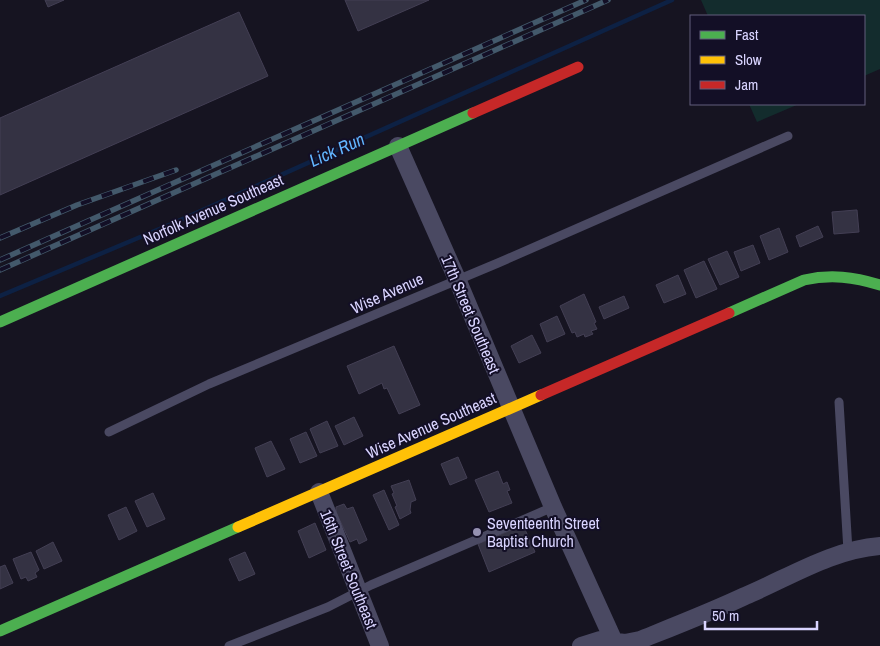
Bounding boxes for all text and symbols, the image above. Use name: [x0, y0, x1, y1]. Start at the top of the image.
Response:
legend: [690, 15, 865, 105]
text: Fast: [735, 24, 759, 45]
text: Slow: [735, 49, 762, 70]
text: Jam: [735, 74, 758, 95]
water label: Lick Run: [305, 126, 368, 173]
street label: Norfolk Avenue Southeast: [139, 168, 287, 250]
street label: 17th Street Southeast: [436, 251, 506, 377]
street label: Wise Avenue: [347, 267, 427, 319]
street label: Wise Avenue Southeast: [363, 386, 500, 463]
street label: 16th Street Southeast: [315, 506, 383, 632]
place label: Seventeenth Street Baptist Church: [487, 512, 600, 552]
marker: Seventeenth Street Baptist Church: [471, 526, 483, 538]
scale bar: [705, 598, 818, 630]
text: 50 m: [712, 605, 739, 626]

